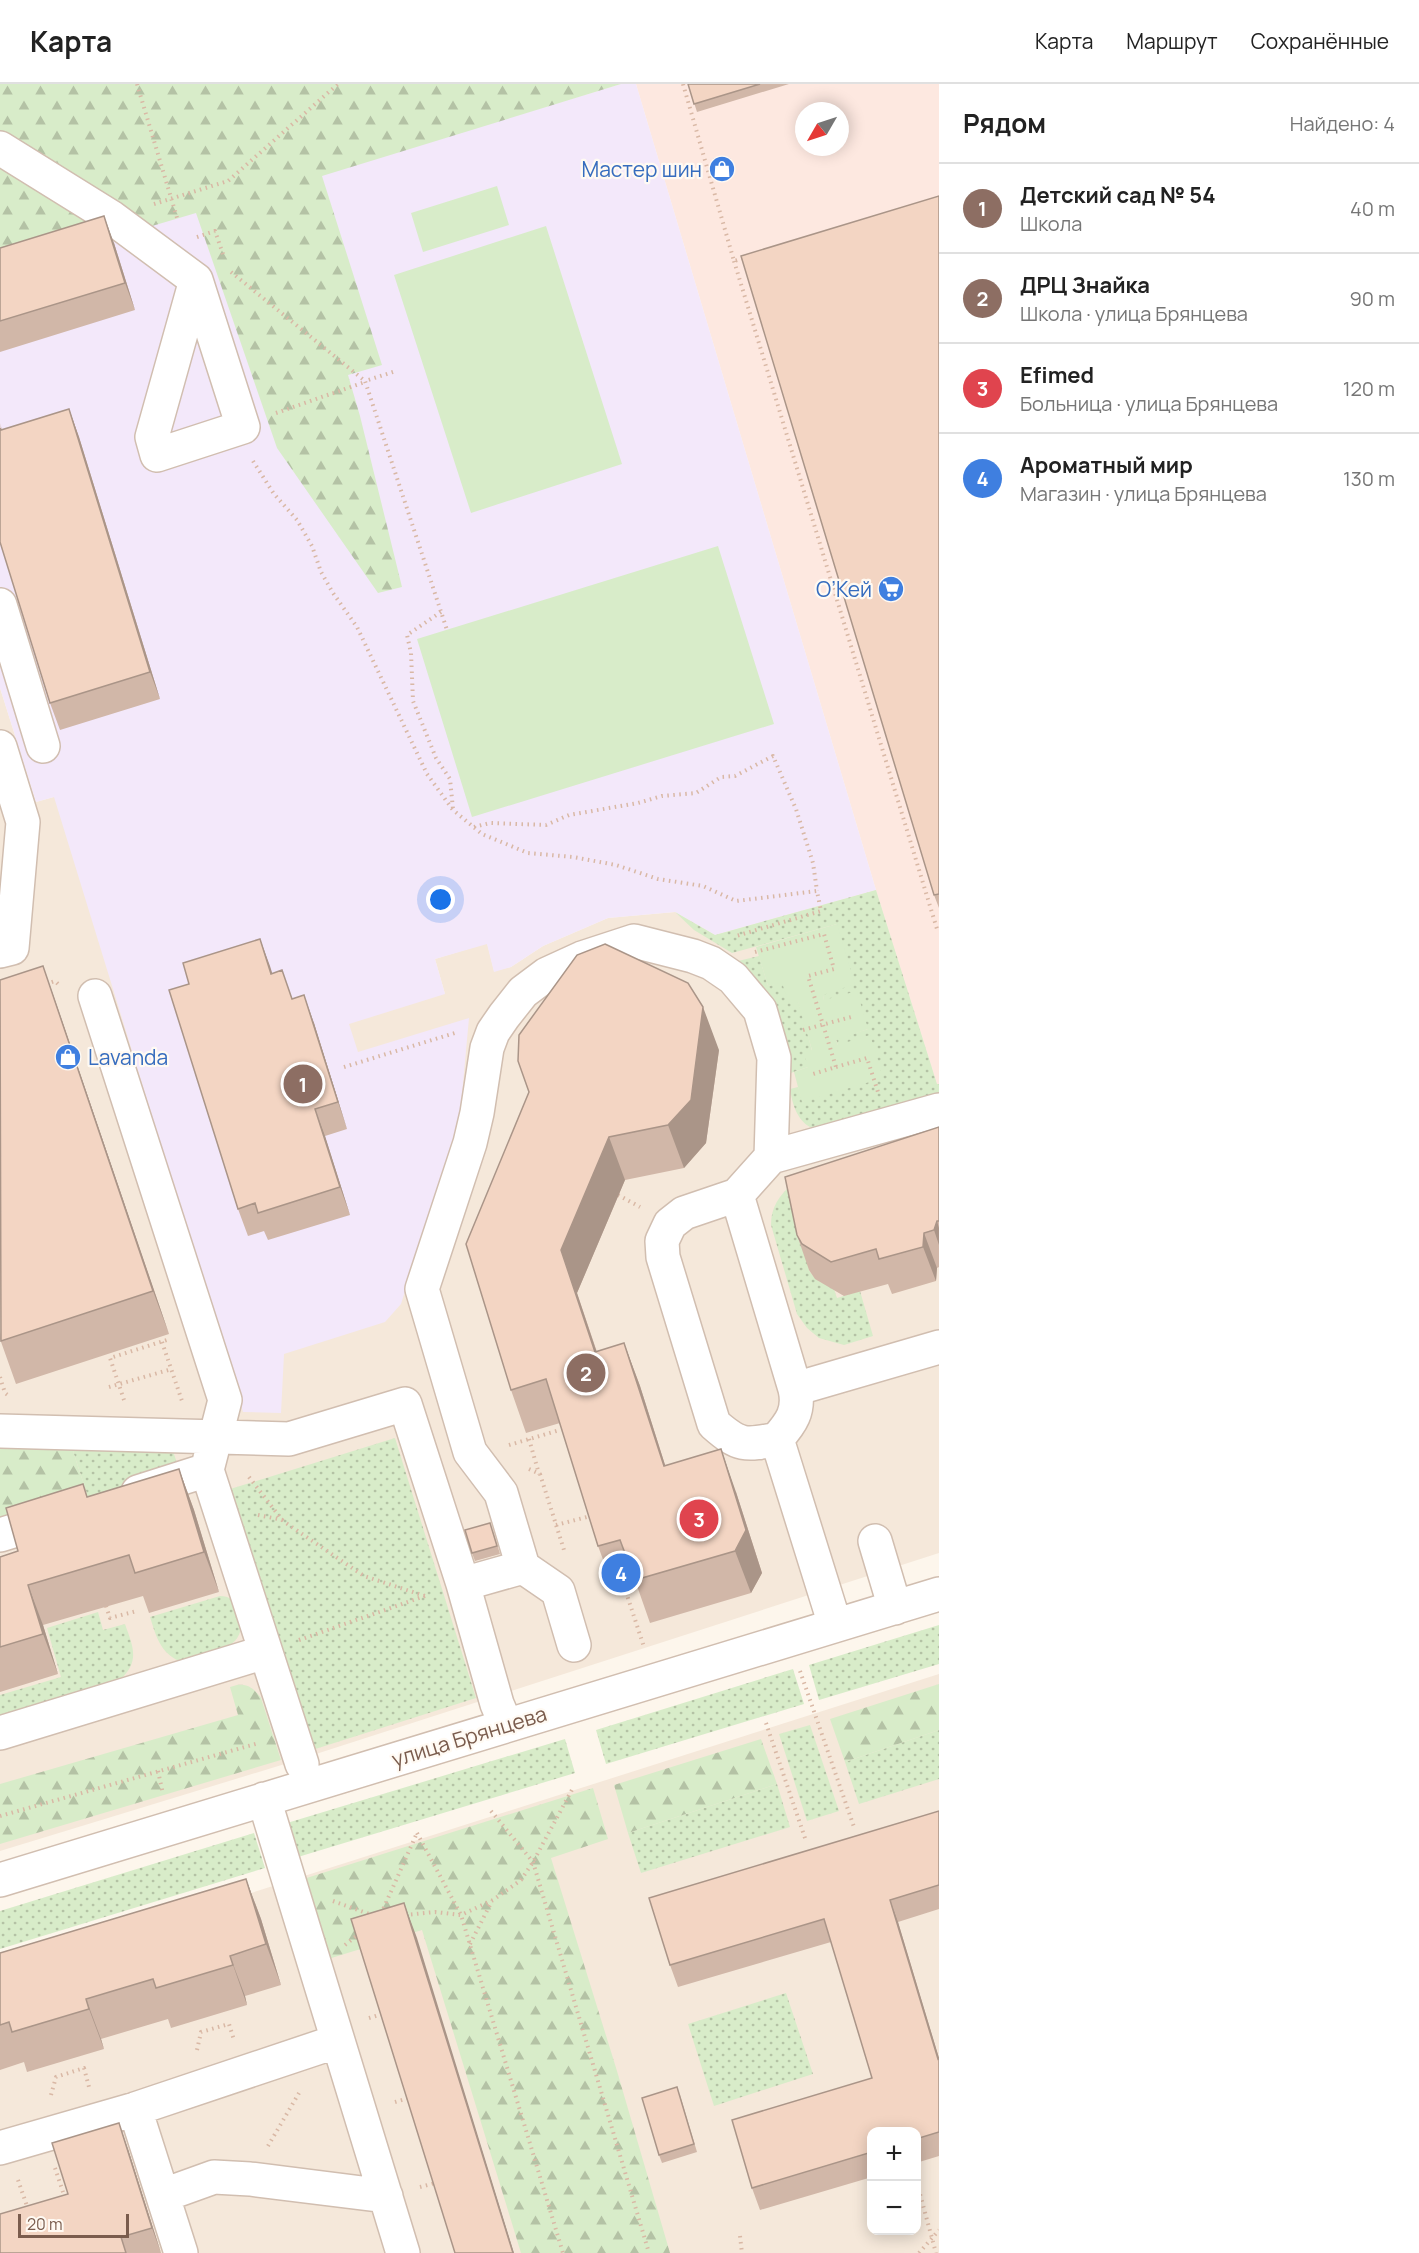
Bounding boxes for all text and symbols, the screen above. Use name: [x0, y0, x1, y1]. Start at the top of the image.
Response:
text: Карта: [30, 22, 112, 60]
text: Карта: [1035, 27, 1093, 55]
text: Маршрут: [1126, 27, 1218, 55]
text: Сохранённые: [1251, 27, 1389, 55]
north arrow: [795, 102, 849, 156]
text: Рядом: [963, 105, 1046, 141]
text: Найдено: 4: [1290, 110, 1395, 137]
shop icon: Мастер шин: [707, 154, 737, 184]
place label: Мастер шин: [582, 155, 702, 183]
text: Детский сад № 54: [1020, 180, 1216, 210]
text: 1: [978, 195, 987, 222]
text: 40 m: [1350, 195, 1395, 222]
text: Школа: [1020, 210, 1082, 237]
text: ДРЦ Знайка: [1020, 270, 1150, 300]
text: 2: [977, 285, 988, 312]
text: 90 m: [1349, 285, 1395, 312]
text: Школа · улица Брянцева: [1020, 300, 1248, 327]
text: Efimed: [1020, 360, 1094, 390]
text: 3: [977, 375, 988, 402]
text: 120 m: [1343, 375, 1395, 402]
text: Больница · улица Брянцева: [1020, 390, 1278, 417]
text: Ароматный мир: [1020, 450, 1193, 480]
text: 4: [976, 465, 989, 492]
text: 130 m: [1343, 465, 1395, 492]
text: Магазин · улица Брянцева: [1020, 480, 1267, 507]
supermarket icon: О’Кей: [876, 574, 906, 604]
place label: О’Кей: [816, 575, 872, 603]
your location: [426, 885, 455, 914]
shop icon: Lavanda: [53, 1042, 83, 1072]
place label: Lavanda: [88, 1043, 168, 1071]
pin: 1: [284, 1062, 322, 1106]
pin: 2: [566, 1350, 606, 1396]
pin: 3: [680, 1496, 718, 1542]
pin: 4: [602, 1550, 640, 1596]
street label: улица Брянцева: [388, 1699, 550, 1773]
map controls: [867, 2127, 921, 2235]
button: +: [867, 2127, 921, 2181]
button: −: [867, 2181, 921, 2235]
scale bar: [18, 2211, 129, 2238]
text: 20 m: [27, 2213, 63, 2235]

